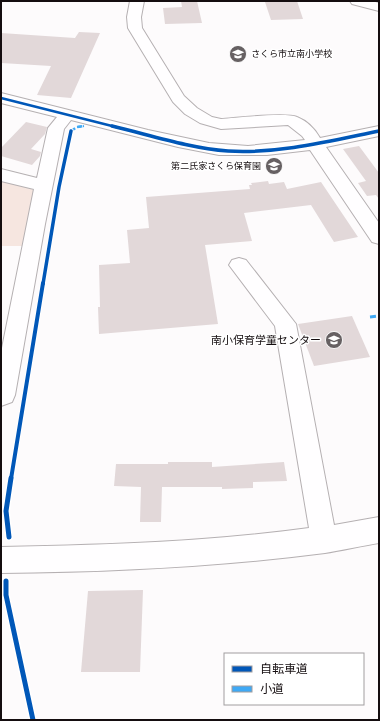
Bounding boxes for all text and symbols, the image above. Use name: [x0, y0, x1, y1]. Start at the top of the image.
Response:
school or university icon: さくら市立南小学校: [228, 44, 248, 64]
place label: さくら市立南小学校: [251, 49, 332, 59]
school or university icon: 第二氏家さくら保育園: [264, 156, 284, 176]
place label: 第二氏家さくら保育園: [171, 161, 261, 171]
school or university icon: 南小保育学童センター: [324, 330, 344, 350]
place label: 南小保育学童センター: [211, 334, 321, 347]
legend: [224, 653, 364, 705]
text: 自転車道: [260, 662, 308, 676]
text: 小道: [260, 682, 284, 696]

